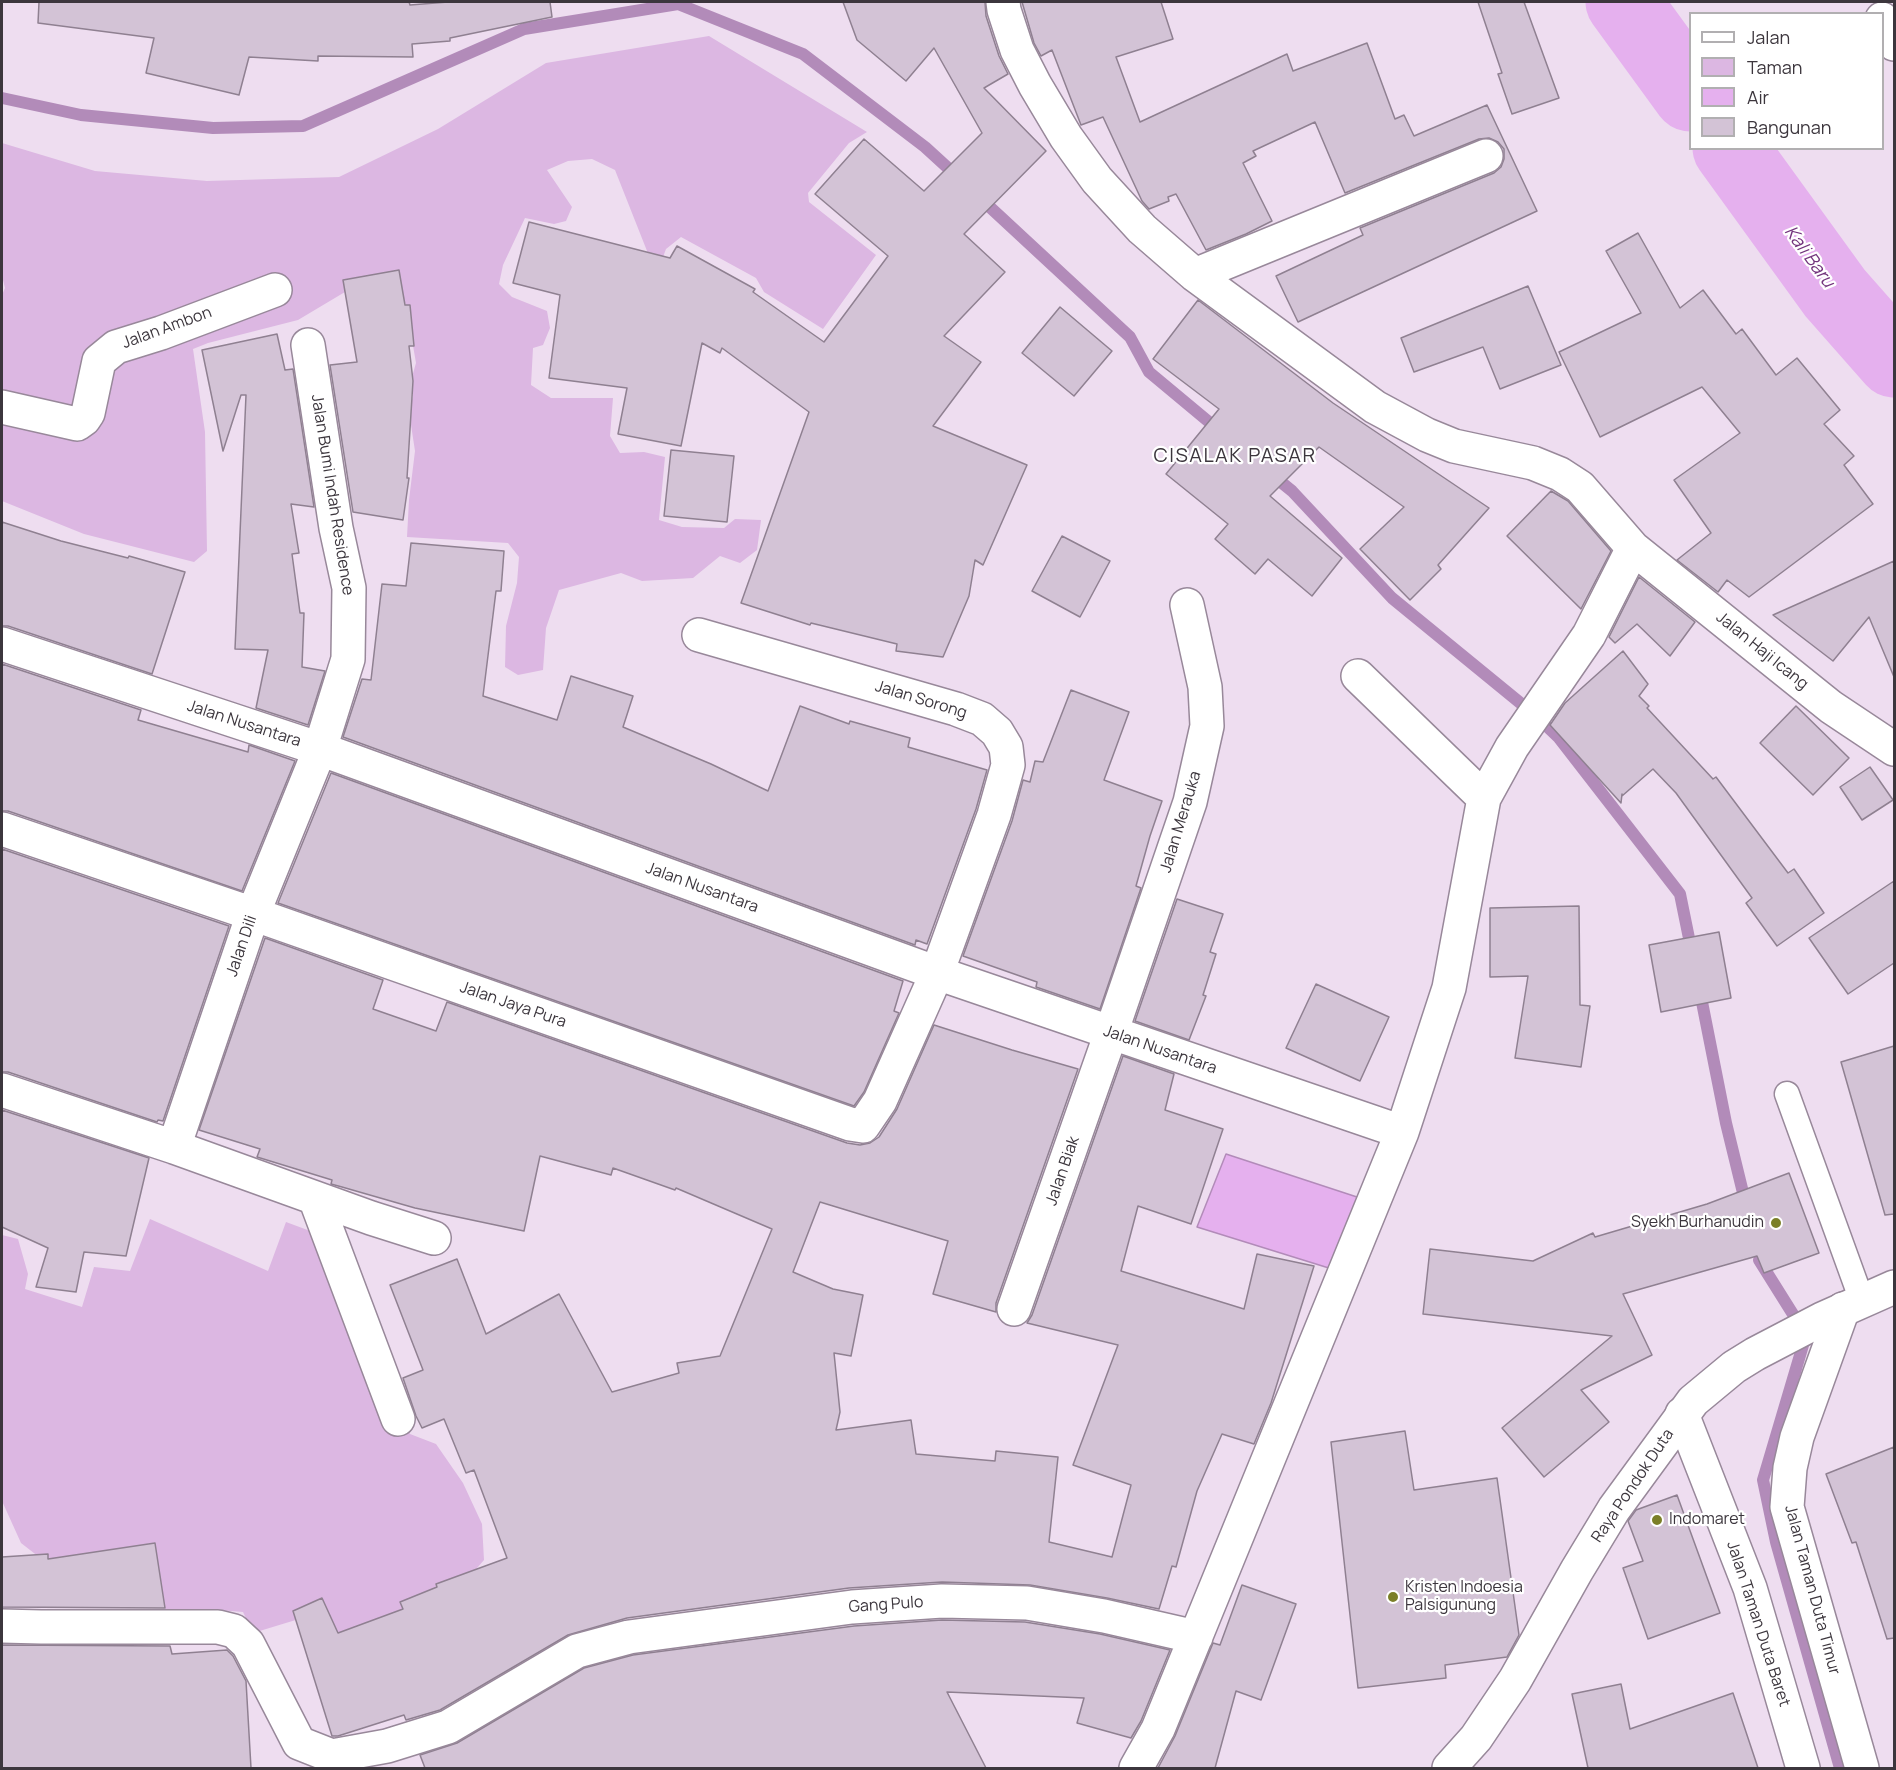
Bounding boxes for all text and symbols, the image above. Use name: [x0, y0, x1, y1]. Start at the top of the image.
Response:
legend: [1689, 12, 1884, 150]
text: Jalan: [1747, 25, 1790, 49]
text: Taman: [1747, 55, 1802, 79]
text: Air: [1747, 85, 1769, 109]
text: Bangunan: [1747, 115, 1831, 139]
water label: Kali Baru: [1779, 222, 1839, 292]
street label: Jalan Ambon: [120, 303, 214, 353]
street label: Jalan Bumi Indah Residence: [307, 393, 357, 597]
district label: CISALAK PASAR: [1153, 444, 1317, 468]
street label: Jalan Haji Icang: [1712, 608, 1812, 694]
street label: Jalan Sorong: [873, 677, 969, 723]
street label: Jalan Nusantara: [185, 697, 303, 751]
street label: Jalan Merauka: [1156, 769, 1206, 875]
street label: Jalan Nusantara: [643, 859, 761, 917]
street label: Jalan Dili: [223, 913, 261, 979]
street label: Jalan Jaya Pura: [457, 978, 569, 1032]
street label: Jalan Nusantara: [1101, 1022, 1219, 1078]
street label: Jalan Biak: [1042, 1134, 1084, 1208]
place label: Syekh Burhanudin: [1631, 1213, 1764, 1233]
marker: Syekh Burhanudin: [1769, 1216, 1783, 1230]
street label: Raya Pondok Duta: [1588, 1426, 1678, 1546]
street label: Jalan Taman Duta Timur: [1780, 1503, 1844, 1677]
place label: Indomaret: [1669, 1510, 1745, 1530]
marker: Indomaret: [1650, 1513, 1664, 1527]
street label: Jalan Taman Duta Baret: [1722, 1539, 1794, 1709]
place label: Kristen Indoesia Palsigunung: [1405, 1578, 1523, 1616]
marker: Kristen Indoesia Palsigunung: [1386, 1590, 1400, 1604]
street label: Gang Pulo: [848, 1593, 924, 1617]

